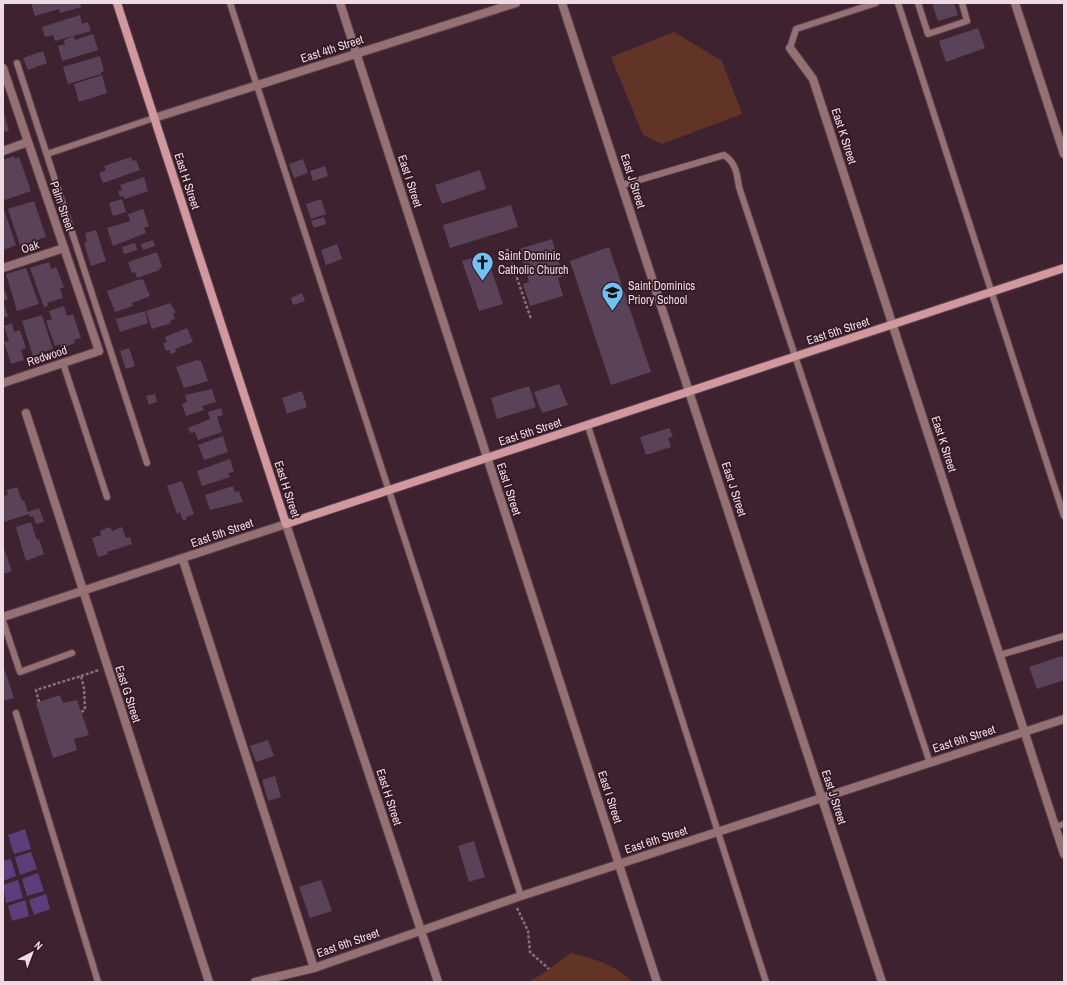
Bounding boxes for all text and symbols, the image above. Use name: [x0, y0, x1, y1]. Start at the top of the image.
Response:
street label: East 4th Street: [299, 31, 366, 67]
street label: East K Street: [827, 106, 861, 166]
street label: East H Street: [170, 151, 204, 212]
street label: East J Street: [617, 152, 649, 211]
street label: East I Street: [394, 153, 426, 209]
street label: Palm Street: [46, 179, 78, 233]
street label: Oak: [19, 237, 41, 257]
place label: Saint Dominic Catholic Church: [498, 248, 569, 278]
church icon: Saint Dominic Catholic Church: [470, 250, 496, 283]
place label: Saint Dominics Priory School: [628, 278, 695, 308]
school or university icon: Saint Dominics Priory School: [599, 280, 625, 313]
street label: East 5th Street: [805, 313, 872, 349]
street label: Redwood: [25, 342, 69, 370]
street label: East 5th Street: [497, 414, 564, 450]
street label: East K Street: [927, 414, 961, 474]
street label: East H Street: [270, 459, 304, 520]
street label: East J Street: [718, 460, 750, 519]
street label: East I Street: [493, 461, 525, 517]
street label: East 5th Street: [189, 515, 256, 551]
street label: East G Street: [111, 663, 145, 725]
street label: East 6th Street: [931, 721, 998, 757]
street label: East H Street: [372, 767, 406, 828]
street label: East J Street: [818, 768, 850, 827]
street label: East I Street: [594, 769, 626, 825]
street label: East 6th Street: [623, 822, 690, 858]
street label: East 6th Street: [315, 925, 382, 961]
north arrow: [12, 933, 52, 973]
text: N: [32, 938, 46, 953]

